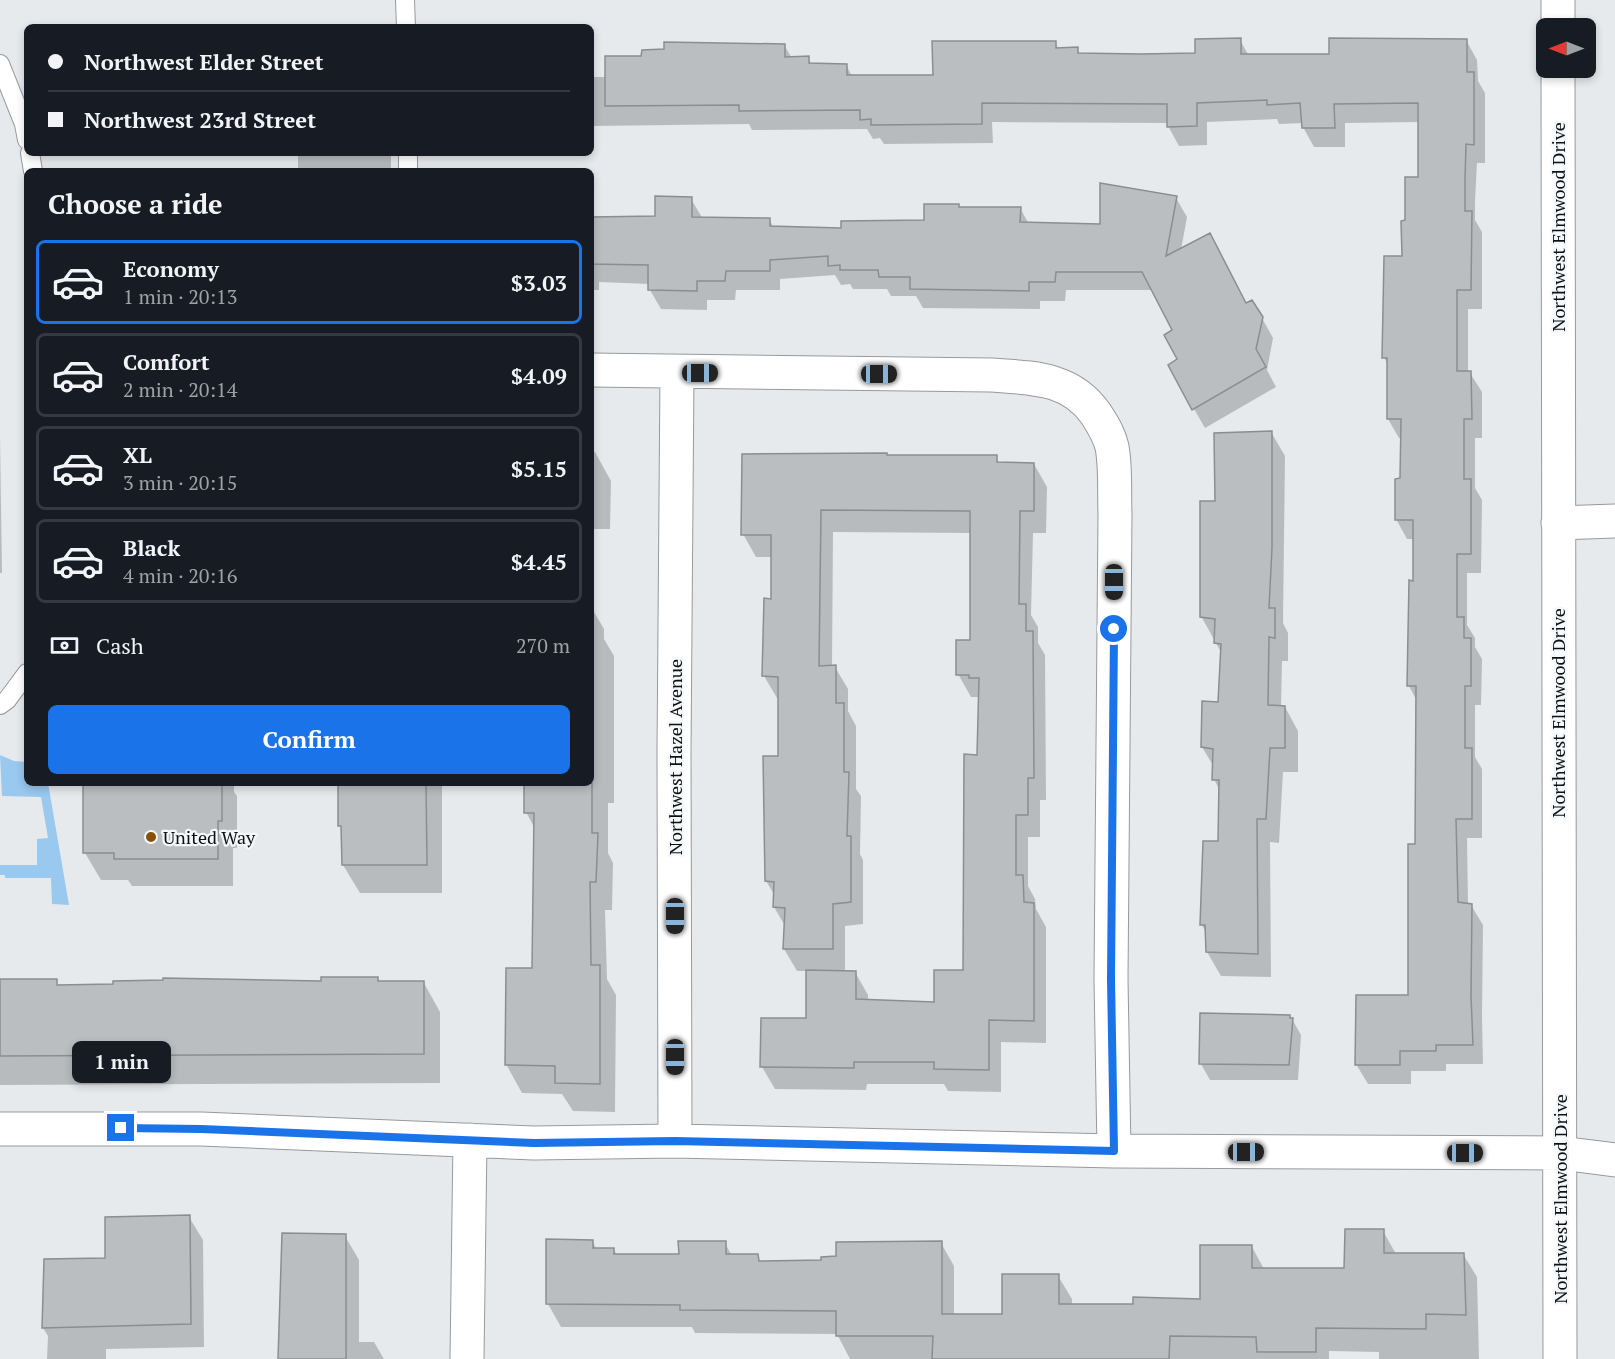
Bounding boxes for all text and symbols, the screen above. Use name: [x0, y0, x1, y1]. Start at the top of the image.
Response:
north arrow: [1536, 18, 1596, 78]
map controls: [1536, 18, 1596, 78]
text: Northwest Elder Street: [84, 47, 324, 76]
text: Northwest 23rd Street: [84, 105, 316, 134]
street label: Northwest Elmwood Drive: [1546, 122, 1570, 332]
text: Choose a ride: [48, 186, 223, 222]
text: Economy: [123, 254, 219, 283]
icon: car: [51, 255, 105, 309]
text: $3.03: [511, 268, 567, 297]
text: 1 min · 20:13: [123, 283, 237, 310]
text: Comfort: [123, 347, 209, 376]
icon: car: [51, 348, 105, 402]
text: $4.09: [511, 361, 567, 390]
car: [682, 364, 718, 382]
car: [861, 365, 897, 383]
text: 2 min · 20:14: [123, 376, 237, 403]
text: XL: [123, 440, 152, 469]
icon: car: [51, 441, 105, 495]
text: $5.15: [511, 454, 567, 483]
text: 3 min · 20:15: [123, 469, 237, 496]
text: Black: [123, 533, 180, 562]
icon: car: [51, 534, 105, 588]
text: $4.45: [511, 547, 567, 576]
text: 4 min · 20:16: [123, 562, 237, 589]
car: [1105, 564, 1123, 600]
street label: Northwest Elmwood Drive: [1546, 608, 1570, 818]
route start: [1100, 615, 1127, 642]
icon: cash: [48, 629, 81, 662]
text: Cash: [96, 631, 144, 660]
text: 270 m: [516, 632, 570, 659]
street label: Northwest Hazel Avenue: [663, 659, 687, 855]
button: Confirm: [48, 705, 570, 774]
place label: United Way: [163, 825, 256, 849]
marker: United Way: [144, 830, 158, 844]
car: [666, 898, 684, 934]
car: [666, 1039, 684, 1075]
callout: 1 min: [72, 1041, 170, 1083]
text: 1 min: [94, 1048, 149, 1075]
street label: Northwest Elmwood Drive: [1548, 1094, 1572, 1304]
route end: [107, 1114, 134, 1141]
car: [1228, 1143, 1264, 1161]
car: [1447, 1144, 1483, 1162]

